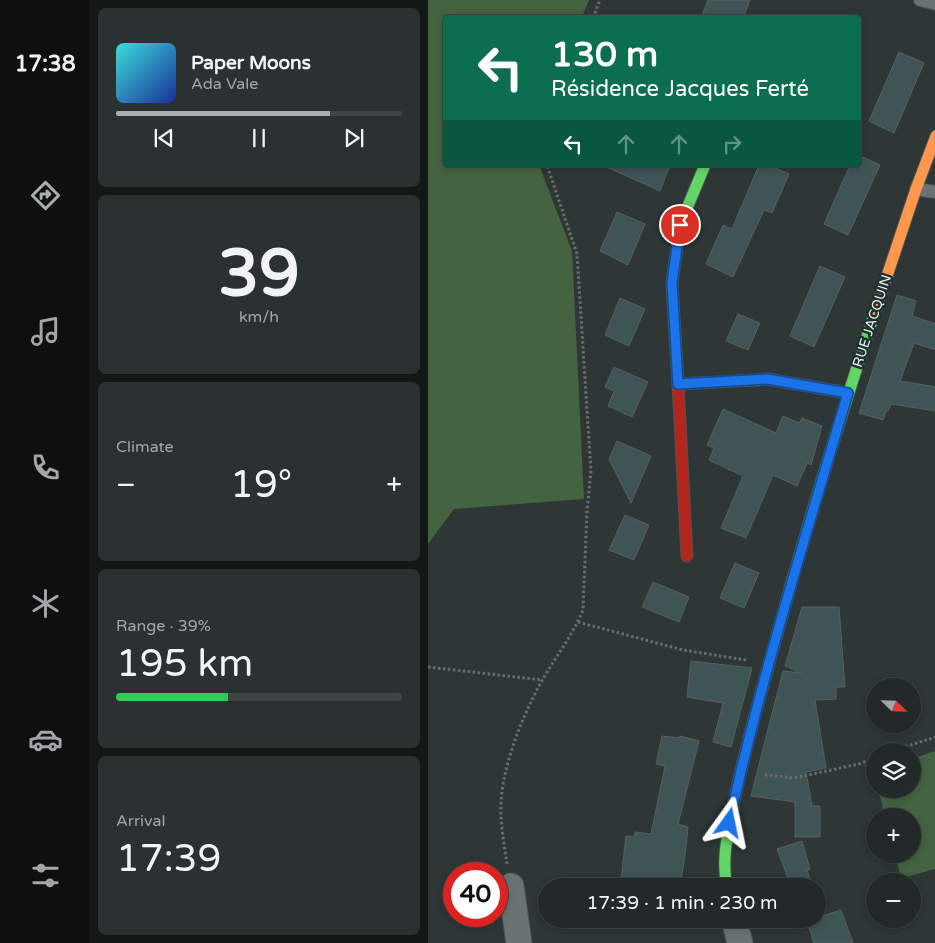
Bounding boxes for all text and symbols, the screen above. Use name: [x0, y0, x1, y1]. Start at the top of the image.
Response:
text: 130 m: [551, 34, 658, 76]
icon: left: [468, 35, 533, 100]
text: 17:38: [15, 51, 75, 77]
text: Paper Moons: [191, 52, 311, 74]
text: Ada Vale: [191, 74, 258, 94]
text: Résidence Jacques Ferté: [551, 76, 809, 102]
icon: previous: [150, 124, 178, 152]
icon: pause: [245, 124, 273, 152]
icon: next: [340, 124, 368, 152]
icon: left: [559, 130, 587, 158]
icon: ahead: [612, 130, 640, 158]
icon: ahead: [665, 130, 693, 158]
icon: right: [718, 130, 746, 158]
icon: directions: [28, 178, 63, 213]
pin: [659, 204, 701, 246]
icon: arrive: [666, 211, 694, 239]
text: 39: [218, 235, 300, 314]
street label: RUE JACQUIN: [849, 272, 895, 370]
text: km/h: [239, 307, 279, 327]
icon: music: [28, 314, 63, 349]
text: Climate: [116, 437, 174, 457]
icon: phone: [28, 450, 63, 485]
text: 19°: [230, 462, 292, 508]
text: −: [116, 468, 136, 502]
text: +: [386, 468, 402, 502]
icon: climate: [28, 586, 63, 621]
text: Range · 39%: [116, 616, 211, 636]
text: 195 km: [116, 641, 253, 687]
north arrow: [866, 678, 920, 732]
map controls: [866, 678, 921, 928]
icon: car: [28, 722, 63, 757]
button: layers: [866, 743, 921, 798]
position arrow: [702, 796, 754, 848]
button: +: [866, 808, 921, 863]
text: Arrival: [116, 811, 165, 831]
text: 17:39: [116, 836, 221, 882]
icon: filters: [28, 858, 63, 893]
speed limit sign: 40: [443, 862, 508, 927]
button: −: [866, 873, 921, 928]
text: 17:39 · 1 min · 230 m: [586, 892, 778, 914]

